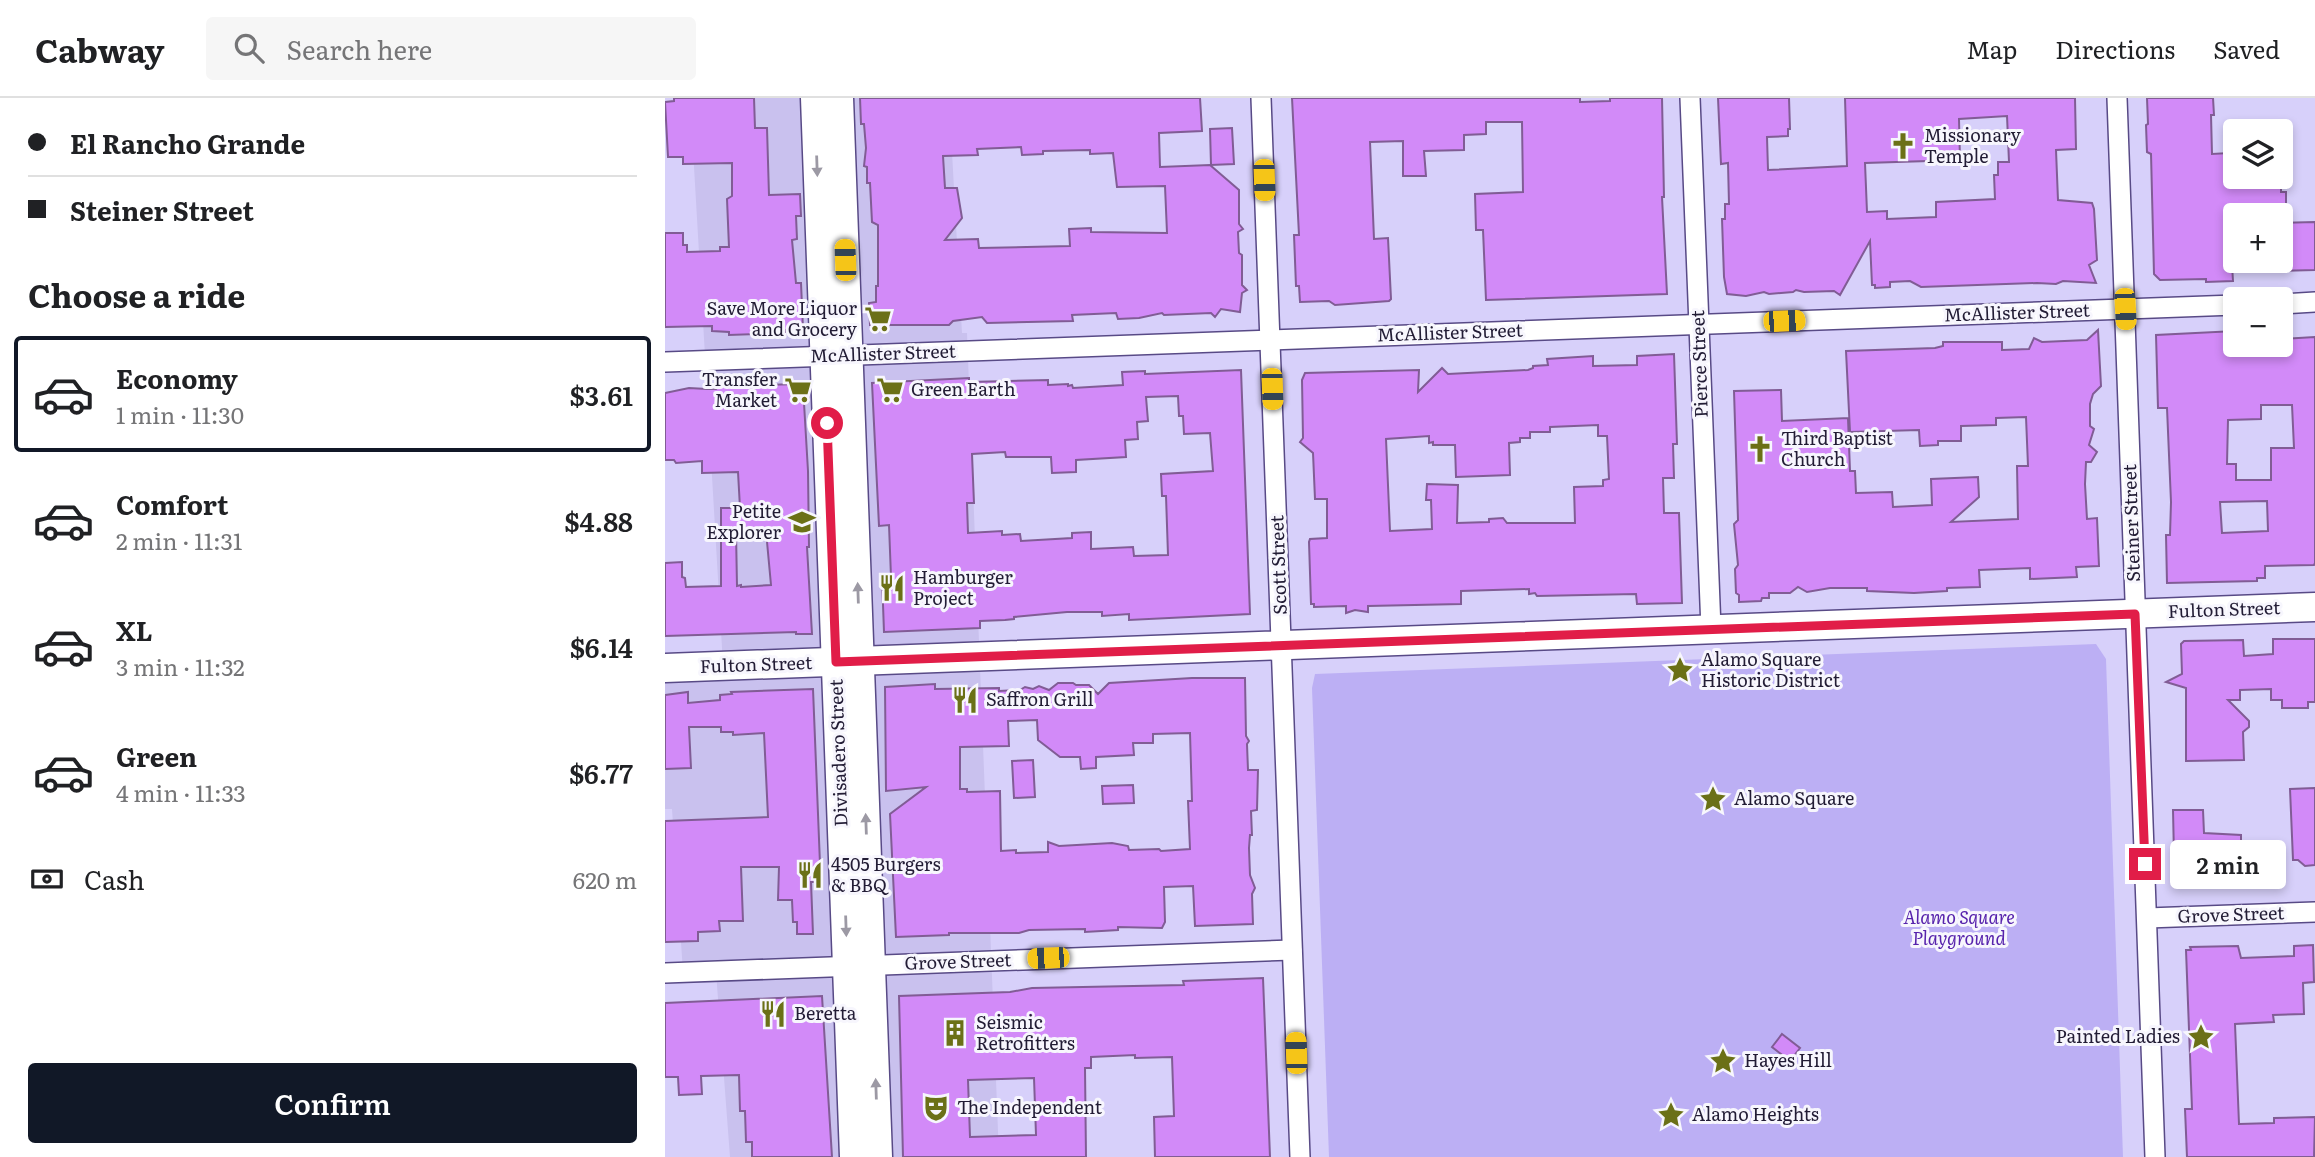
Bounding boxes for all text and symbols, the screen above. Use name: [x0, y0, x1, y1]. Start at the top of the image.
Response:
search box: [206, 17, 696, 80]
text: Cabway: [35, 24, 164, 73]
icon: search: [230, 29, 268, 67]
text: Search here: [286, 29, 432, 68]
text: Map: [1966, 31, 2017, 66]
text: Directions: [2055, 31, 2175, 66]
text: Saved: [2213, 31, 2280, 66]
map controls: [2223, 119, 2293, 357]
button: layers: [2223, 119, 2293, 189]
place label: Missionary Temple: [1924, 121, 2021, 169]
text: El Rancho Grande: [70, 123, 305, 162]
church icon: Missionary Temple: [1888, 131, 1918, 161]
one-way arrow: [812, 155, 823, 177]
car: [1253, 159, 1276, 201]
text: Steiner Street: [70, 190, 254, 229]
button: +: [2223, 203, 2293, 273]
car: [834, 239, 857, 281]
text: Choose a ride: [28, 270, 245, 318]
car: [2114, 287, 2137, 331]
button: −: [2223, 287, 2293, 357]
place label: Save More Liquor and Grocery: [707, 294, 858, 342]
street label: McAllister Street: [1944, 295, 2091, 328]
supermarket icon: Save More Liquor and Grocery: [863, 304, 893, 334]
street label: Pierce Street: [1683, 309, 1714, 418]
car: [1763, 310, 1806, 332]
street label: McAllister Street: [1377, 315, 1524, 348]
street label: McAllister Street: [810, 336, 957, 369]
text: Economy: [116, 358, 238, 397]
icon: car: [32, 363, 95, 426]
place label: Transfer Market: [702, 365, 778, 413]
car: [1261, 368, 1284, 410]
text: $3.61: [570, 375, 633, 414]
supermarket icon: Transfer Market: [783, 375, 813, 405]
supermarket icon: Green Earth: [875, 375, 905, 405]
place label: Green Earth: [911, 375, 1016, 402]
text: 1 min · 11:30: [116, 397, 244, 431]
route start: [811, 407, 843, 439]
place label: Third Baptist Church: [1781, 424, 1894, 472]
church icon: Third Baptist Church: [1745, 434, 1775, 464]
street label: Steiner Street: [2115, 463, 2146, 582]
text: Comfort: [116, 484, 228, 523]
icon: car: [32, 489, 95, 552]
place label: Petite Explorer: [706, 497, 781, 545]
text: $4.88: [564, 501, 633, 540]
school or university icon: Petite Explorer: [787, 507, 817, 537]
street label: Scott Street: [1262, 514, 1293, 615]
text: 2 min · 11:31: [116, 523, 242, 557]
place label: Hamburger Project: [913, 563, 1013, 611]
restaurant icon: Hamburger Project: [877, 573, 907, 603]
one-way arrow: [852, 581, 863, 603]
street label: Fulton Street: [2167, 593, 2281, 624]
text: XL: [116, 610, 153, 649]
icon: car: [32, 615, 95, 678]
text: $6.14: [570, 627, 633, 666]
place label: Alamo Square Historic District: [1701, 645, 1841, 693]
street label: Fulton Street: [699, 648, 813, 679]
text: 3 min · 11:32: [116, 649, 245, 683]
place icon: Alamo Square Historic District: [1665, 655, 1695, 685]
street label: Divisadero Street: [821, 678, 854, 827]
restaurant icon: Saffron Grill: [950, 685, 980, 715]
place label: Saffron Grill: [986, 685, 1094, 712]
text: Green: [116, 736, 197, 775]
icon: car: [32, 741, 95, 804]
text: $6.77: [569, 753, 633, 792]
text: 4 min · 11:33: [116, 775, 246, 809]
place icon: Alamo Square: [1698, 784, 1728, 814]
place label: Alamo Square: [1734, 784, 1854, 811]
one-way arrow: [861, 813, 872, 835]
callout: 2 min: [2169, 840, 2285, 888]
text: 2 min: [2196, 847, 2260, 881]
route end: [2129, 848, 2161, 880]
place label: 4505 Burgers & BBQ: [831, 850, 941, 898]
text: Cash: [84, 859, 145, 898]
icon: cash: [28, 860, 66, 898]
restaurant icon: 4505 Burgers & BBQ: [795, 860, 825, 890]
text: 620 m: [573, 862, 637, 896]
street label: Grove Street: [2177, 898, 2285, 929]
park label: Alamo Square Playground: [1903, 903, 2015, 951]
one-way arrow: [840, 915, 851, 937]
street label: Grove Street: [904, 945, 1012, 976]
car: [1027, 947, 1070, 969]
restaurant icon: Beretta: [758, 999, 788, 1029]
place label: Beretta: [794, 999, 857, 1026]
place label: Seismic Retrofitters: [976, 1008, 1075, 1056]
building icon: Seismic Retrofitters: [940, 1018, 970, 1048]
place label: Painted Ladies: [2056, 1022, 2180, 1049]
place icon: Painted Ladies: [2186, 1022, 2216, 1052]
car: [1285, 1032, 1308, 1074]
place icon: Hayes Hill: [1708, 1046, 1738, 1076]
place label: Hayes Hill: [1744, 1046, 1832, 1073]
button: Confirm: [28, 1063, 637, 1143]
one-way arrow: [870, 1078, 881, 1100]
theatre icon: The Independent: [921, 1093, 951, 1123]
place label: The Independent: [957, 1093, 1103, 1120]
place icon: Alamo Heights: [1656, 1100, 1686, 1130]
place label: Alamo Heights: [1692, 1100, 1819, 1127]

